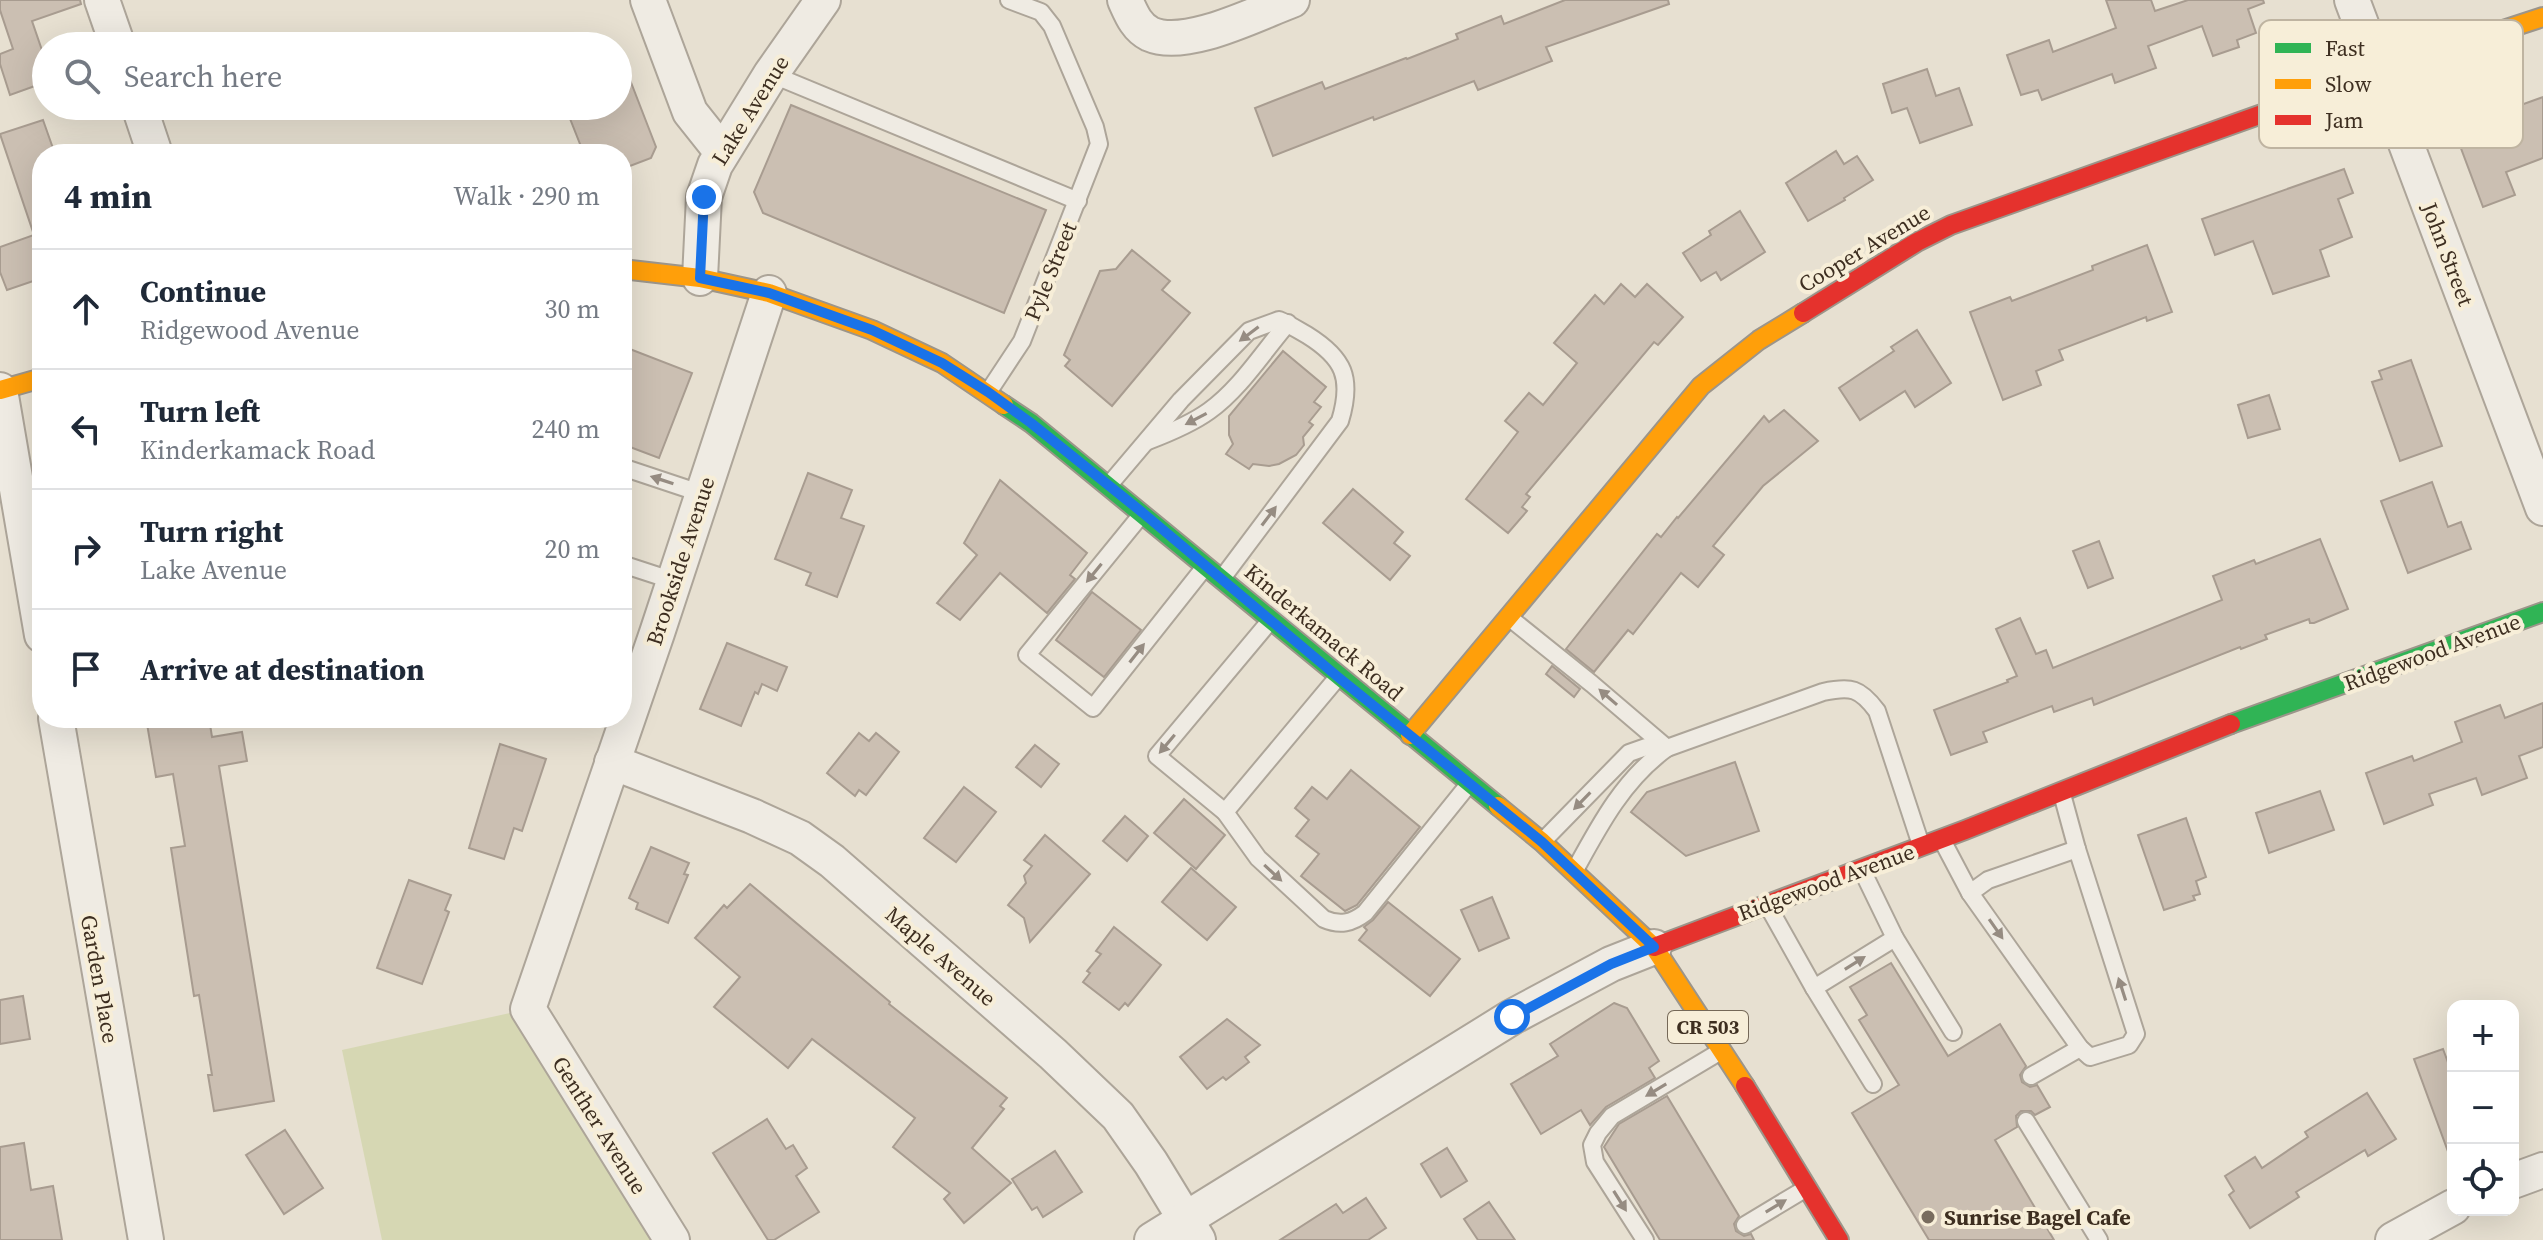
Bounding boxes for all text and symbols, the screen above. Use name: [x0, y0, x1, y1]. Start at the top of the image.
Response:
legend: [2259, 20, 2523, 148]
search box: [32, 32, 632, 120]
text: Fast: [2325, 33, 2366, 63]
street label: Lake Avenue: [704, 49, 796, 171]
icon: search: [60, 54, 104, 98]
text: Search here: [124, 56, 282, 97]
text: Slow: [2325, 69, 2372, 99]
text: Jam: [2324, 105, 2364, 135]
text: 4 min: [64, 173, 152, 219]
text: Walk · 290 m: [453, 178, 600, 214]
route end: [686, 179, 722, 215]
street label: Cooper Avenue: [1793, 197, 1935, 299]
street label: John Street: [2414, 197, 2482, 311]
street label: Pyle Street: [1017, 216, 1084, 325]
text: Continue: [140, 271, 266, 312]
icon: ahead: [64, 287, 108, 331]
text: 30 m: [545, 291, 600, 327]
text: Ridgewood Avenue: [140, 312, 359, 348]
one-way arrow: [1238, 326, 1260, 342]
text: Turn left: [140, 391, 260, 432]
icon: left: [64, 407, 108, 451]
text: 240 m: [532, 411, 600, 447]
one-way arrow: [1184, 413, 1207, 426]
text: Kinderkamack Road: [140, 432, 375, 468]
street label: Brookside Avenue: [639, 473, 721, 649]
one-way arrow: [650, 474, 674, 486]
one-way arrow: [1260, 506, 1276, 526]
text: Turn right: [140, 511, 283, 552]
icon: right: [64, 527, 108, 571]
text: 20 m: [545, 531, 600, 567]
text: Lake Avenue: [140, 552, 287, 588]
street label: Kinderkamack Road: [1238, 557, 1410, 708]
one-way arrow: [1086, 563, 1103, 583]
street label: Ridgewood Avenue: [2340, 606, 2524, 698]
one-way arrow: [1128, 643, 1144, 663]
icon: arrive: [64, 647, 108, 691]
text: Arrive at destination: [140, 649, 425, 690]
one-way arrow: [1598, 689, 1618, 706]
one-way arrow: [1159, 734, 1176, 754]
one-way arrow: [1574, 791, 1592, 810]
street label: Ridgewood Avenue: [1734, 836, 1918, 928]
one-way arrow: [1264, 863, 1283, 881]
street label: Maple Avenue: [879, 899, 1003, 1013]
street label: Garden Place: [74, 912, 126, 1046]
one-way arrow: [1988, 918, 2004, 940]
one-way arrow: [1844, 955, 1865, 970]
one-way arrow: [2115, 977, 2128, 1001]
route start: [1494, 999, 1530, 1035]
map controls: [2447, 1000, 2519, 1216]
button: +: [2447, 1000, 2519, 1072]
road number: CR 503: [1668, 1011, 1748, 1043]
street label: Genther Avenue: [545, 1050, 655, 1200]
button: −: [2447, 1072, 2519, 1144]
one-way arrow: [1645, 1083, 1667, 1097]
button: locate: [2447, 1144, 2519, 1216]
one-way arrow: [1612, 1190, 1626, 1212]
one-way arrow: [1765, 1199, 1787, 1213]
place label: Sunrise Bagel Cafe: [1944, 1202, 2131, 1232]
marker: Sunrise Bagel Cafe: [1919, 1208, 1937, 1226]

